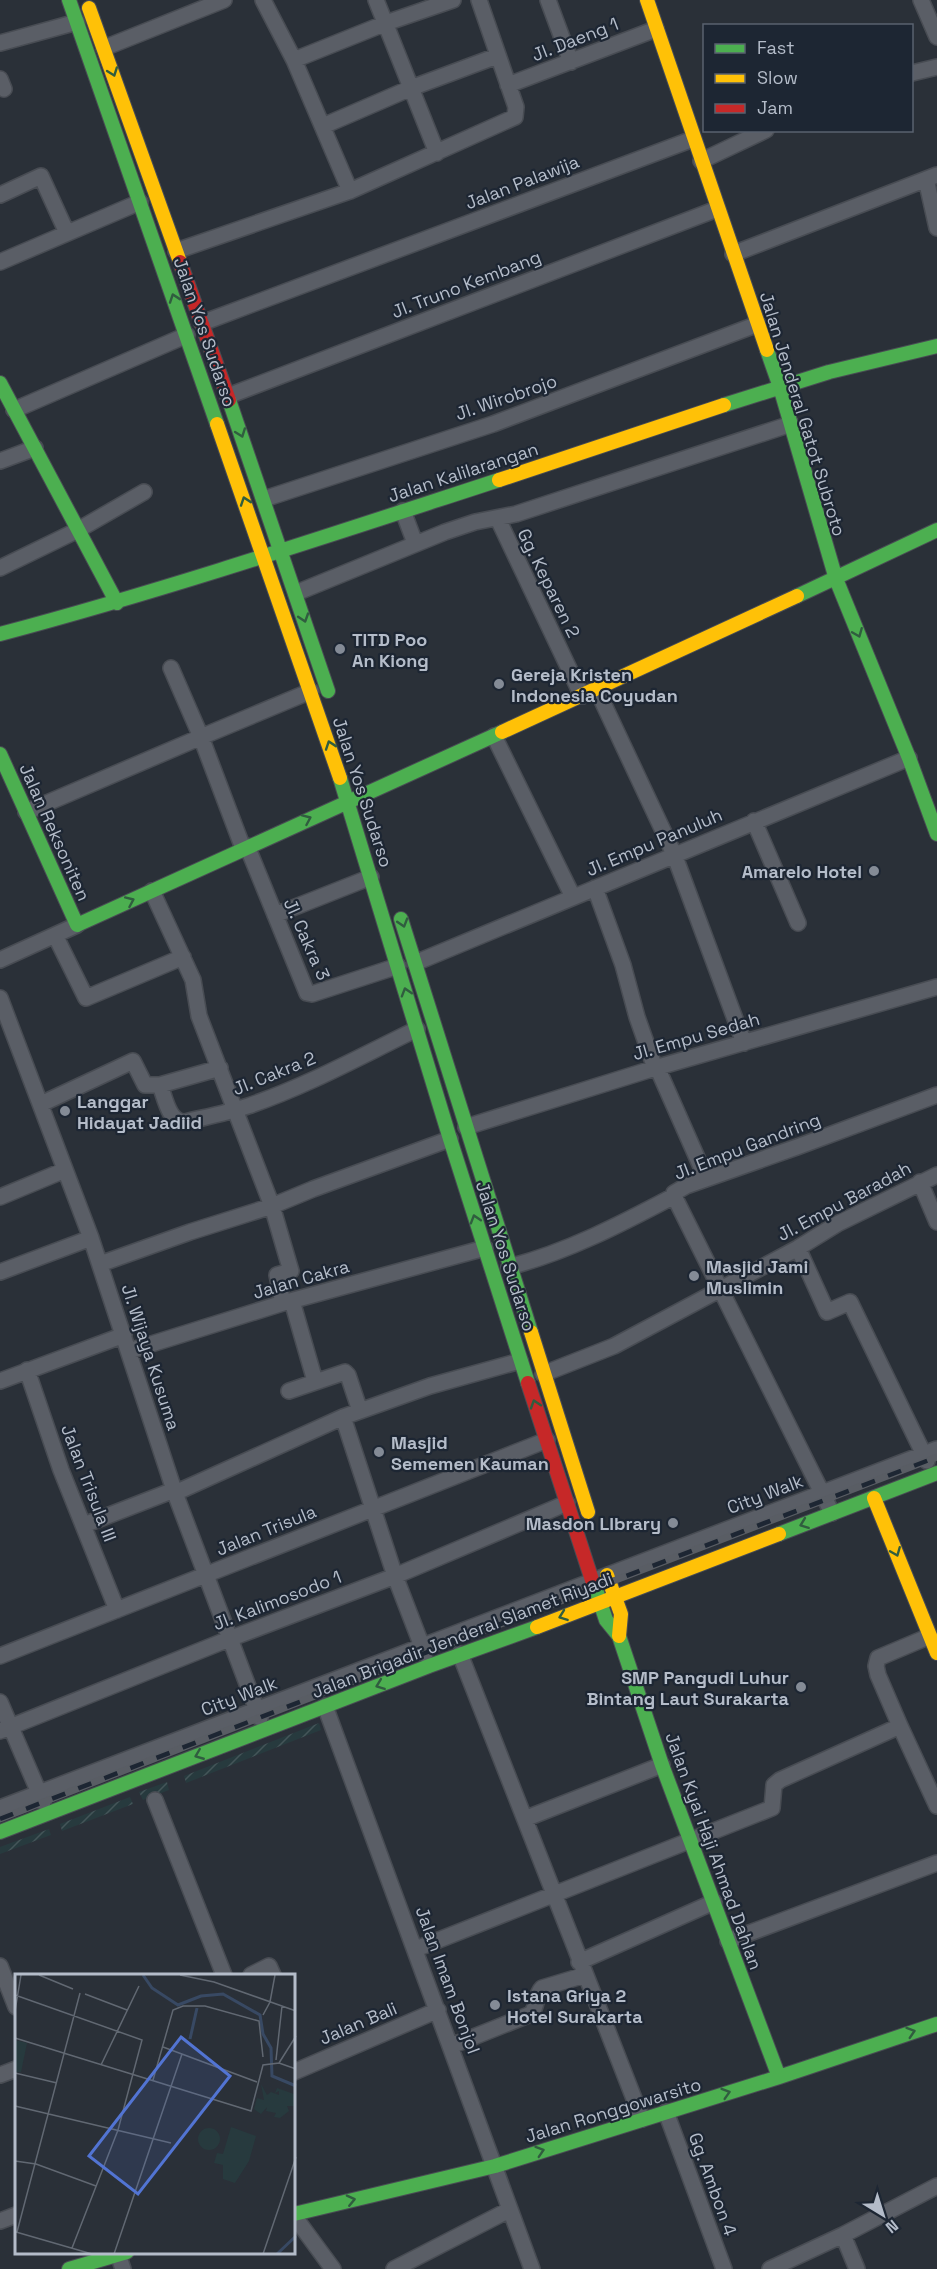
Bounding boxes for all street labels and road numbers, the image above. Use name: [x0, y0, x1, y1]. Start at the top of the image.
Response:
street label: Jl. Daeng 1: [528, 12, 622, 66]
street label: Jalan Palawija: [462, 150, 582, 214]
street label: Jl. Truno Kembang: [388, 245, 544, 323]
street label: Jalan Yos Sudarso: [169, 254, 241, 410]
street label: Jalan Jenderal Gatot Subroto: [755, 289, 851, 539]
street label: Jl. Wirobrojo: [452, 369, 560, 425]
street label: Jalan Kalilarangan: [385, 437, 541, 507]
street label: Gg. Keparen 2: [513, 525, 585, 641]
street label: Jalan Yos Sudarso: [328, 714, 398, 870]
street label: Jalan Reksoniten: [14, 760, 96, 904]
street label: Jl. Empu Panuluh: [582, 803, 726, 881]
street label: Jl. Cakra 3: [279, 894, 335, 984]
street label: Jl. Empu Sedah: [630, 1007, 762, 1065]
street label: Jl. Cakra 2: [229, 1046, 319, 1100]
street label: Jl. Empu Gandring: [670, 1107, 824, 1185]
street label: Jl. Empu Baradah: [773, 1156, 915, 1246]
street label: Jalan Yos Sudarso: [471, 1178, 541, 1334]
street label: Jalan Cakra: [250, 1254, 352, 1304]
street label: Jl. Wijaya Kusuma: [117, 1281, 185, 1433]
street label: Jalan Trisula III: [56, 1421, 122, 1545]
street label: City Walk: [724, 1469, 807, 1519]
street label: Jalan Trisula: [212, 1499, 320, 1561]
street label: Jl. Kalimosodo 1: [209, 1565, 345, 1635]
street label: Jalan Brigadir Jenderal Slamet Riyadi: [308, 1567, 616, 1703]
street label: City Walk: [198, 1671, 281, 1721]
street label: Jalan Kyai Haji Ahmad Dahlan: [660, 1729, 768, 1973]
street label: Jalan Imam Bonjol: [411, 1903, 485, 2057]
street label: Jalan Bali: [316, 1996, 400, 2050]
street label: Jalan Ronggowarsito: [522, 2072, 704, 2148]
street label: Gg. Ambon 4: [684, 2129, 742, 2239]

